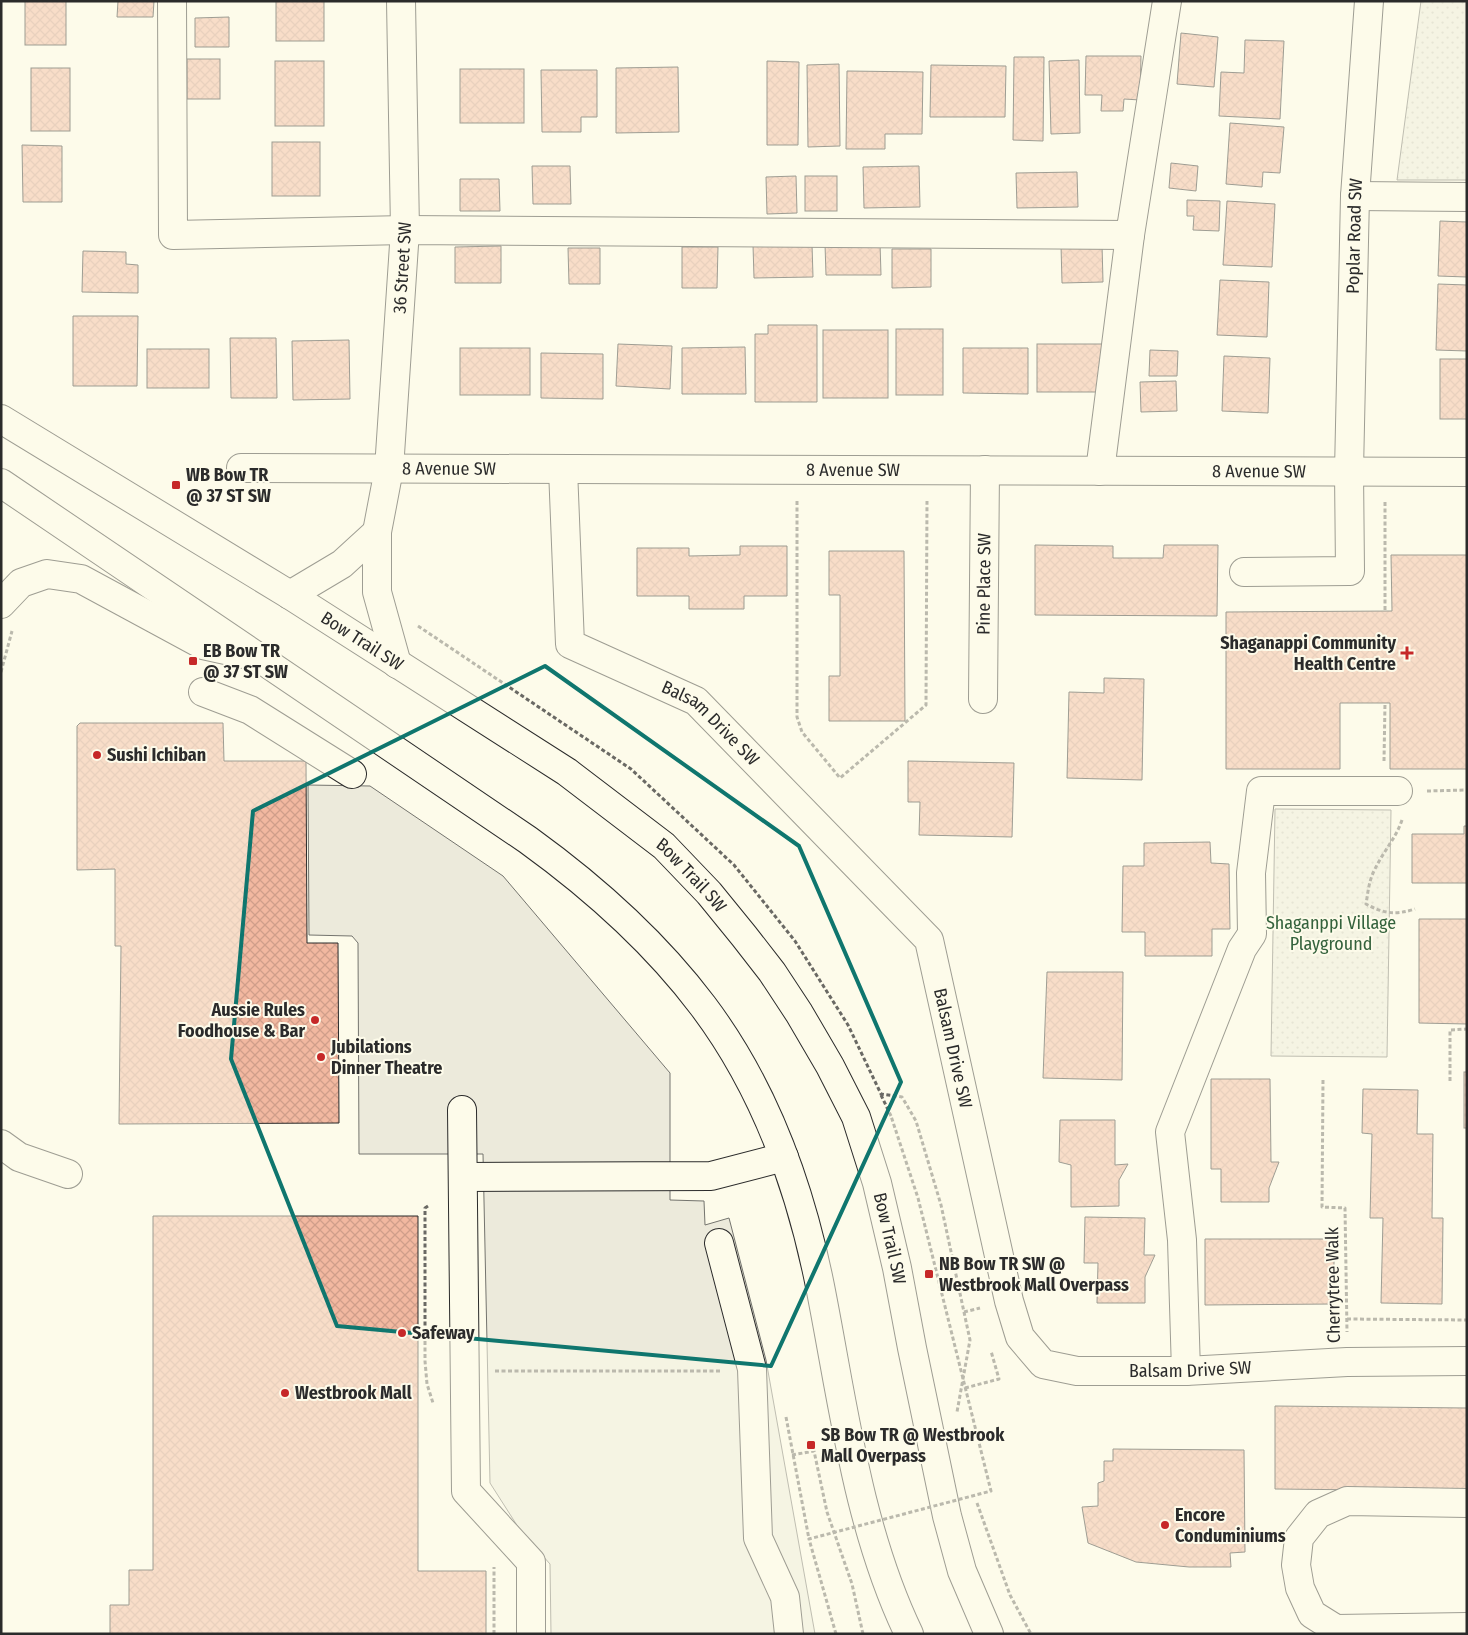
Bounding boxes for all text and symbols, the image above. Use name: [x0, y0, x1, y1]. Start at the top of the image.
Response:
street label: Poplar Road SW: [1342, 177, 1367, 294]
street label: 36 Street SW: [388, 221, 416, 314]
street label: 8 Avenue SW: [402, 458, 496, 480]
street label: 8 Avenue SW: [806, 459, 900, 481]
street label: 8 Avenue SW: [1212, 460, 1306, 482]
place label: WB Bow TR @ 37 ST SW: [186, 464, 271, 507]
marker: WB Bow TR @ 37 ST SW: [170, 479, 182, 491]
street label: Pine Place SW: [973, 532, 995, 635]
street label: Bow Trail SW: [317, 607, 408, 676]
place label: Shaganappi Community Health Centre: [1220, 632, 1396, 675]
place label: EB Bow TR @ 37 ST SW: [203, 640, 288, 683]
marker: Shaganappi Community Health Centre: [1400, 646, 1414, 660]
marker: EB Bow TR @ 37 ST SW: [187, 655, 199, 667]
street label: Balsam Drive SW: [658, 676, 764, 770]
place label: Sushi Ichiban: [107, 744, 206, 766]
marker: Sushi Ichiban: [91, 749, 103, 761]
street label: Bow Trail SW: [652, 833, 731, 917]
park label: Shaganppi Village Playground: [1266, 912, 1396, 955]
street label: Balsam Drive SW: [929, 986, 977, 1111]
place label: Aussie Rules Foodhouse & Bar: [178, 999, 305, 1042]
marker: Aussie Rules Foodhouse & Bar: [309, 1014, 321, 1026]
place label: Jubilations Dinner Theatre: [330, 1036, 442, 1079]
marker: Jubilations Dinner Theatre: [315, 1051, 327, 1063]
street label: Bow Trail SW: [869, 1190, 911, 1286]
street label: Cherrytree Walk: [1321, 1226, 1345, 1343]
place label: NB Bow TR SW @ Westbrook Mall Overpass: [939, 1253, 1129, 1296]
marker: NB Bow TR SW @ Westbrook Mall Overpass: [923, 1268, 935, 1280]
place label: Safeway: [412, 1322, 475, 1344]
marker: Safeway: [396, 1327, 408, 1339]
street label: Balsam Drive SW: [1129, 1356, 1252, 1382]
place label: Westbrook Mall: [295, 1382, 412, 1404]
marker: Westbrook Mall: [279, 1387, 291, 1399]
place label: SB Bow TR @ Westbrook Mall Overpass: [821, 1424, 1005, 1467]
marker: SB Bow TR @ Westbrook Mall Overpass: [805, 1439, 817, 1451]
place label: Encore Conduminiums: [1175, 1504, 1286, 1547]
marker: Encore Conduminiums: [1159, 1519, 1171, 1531]

